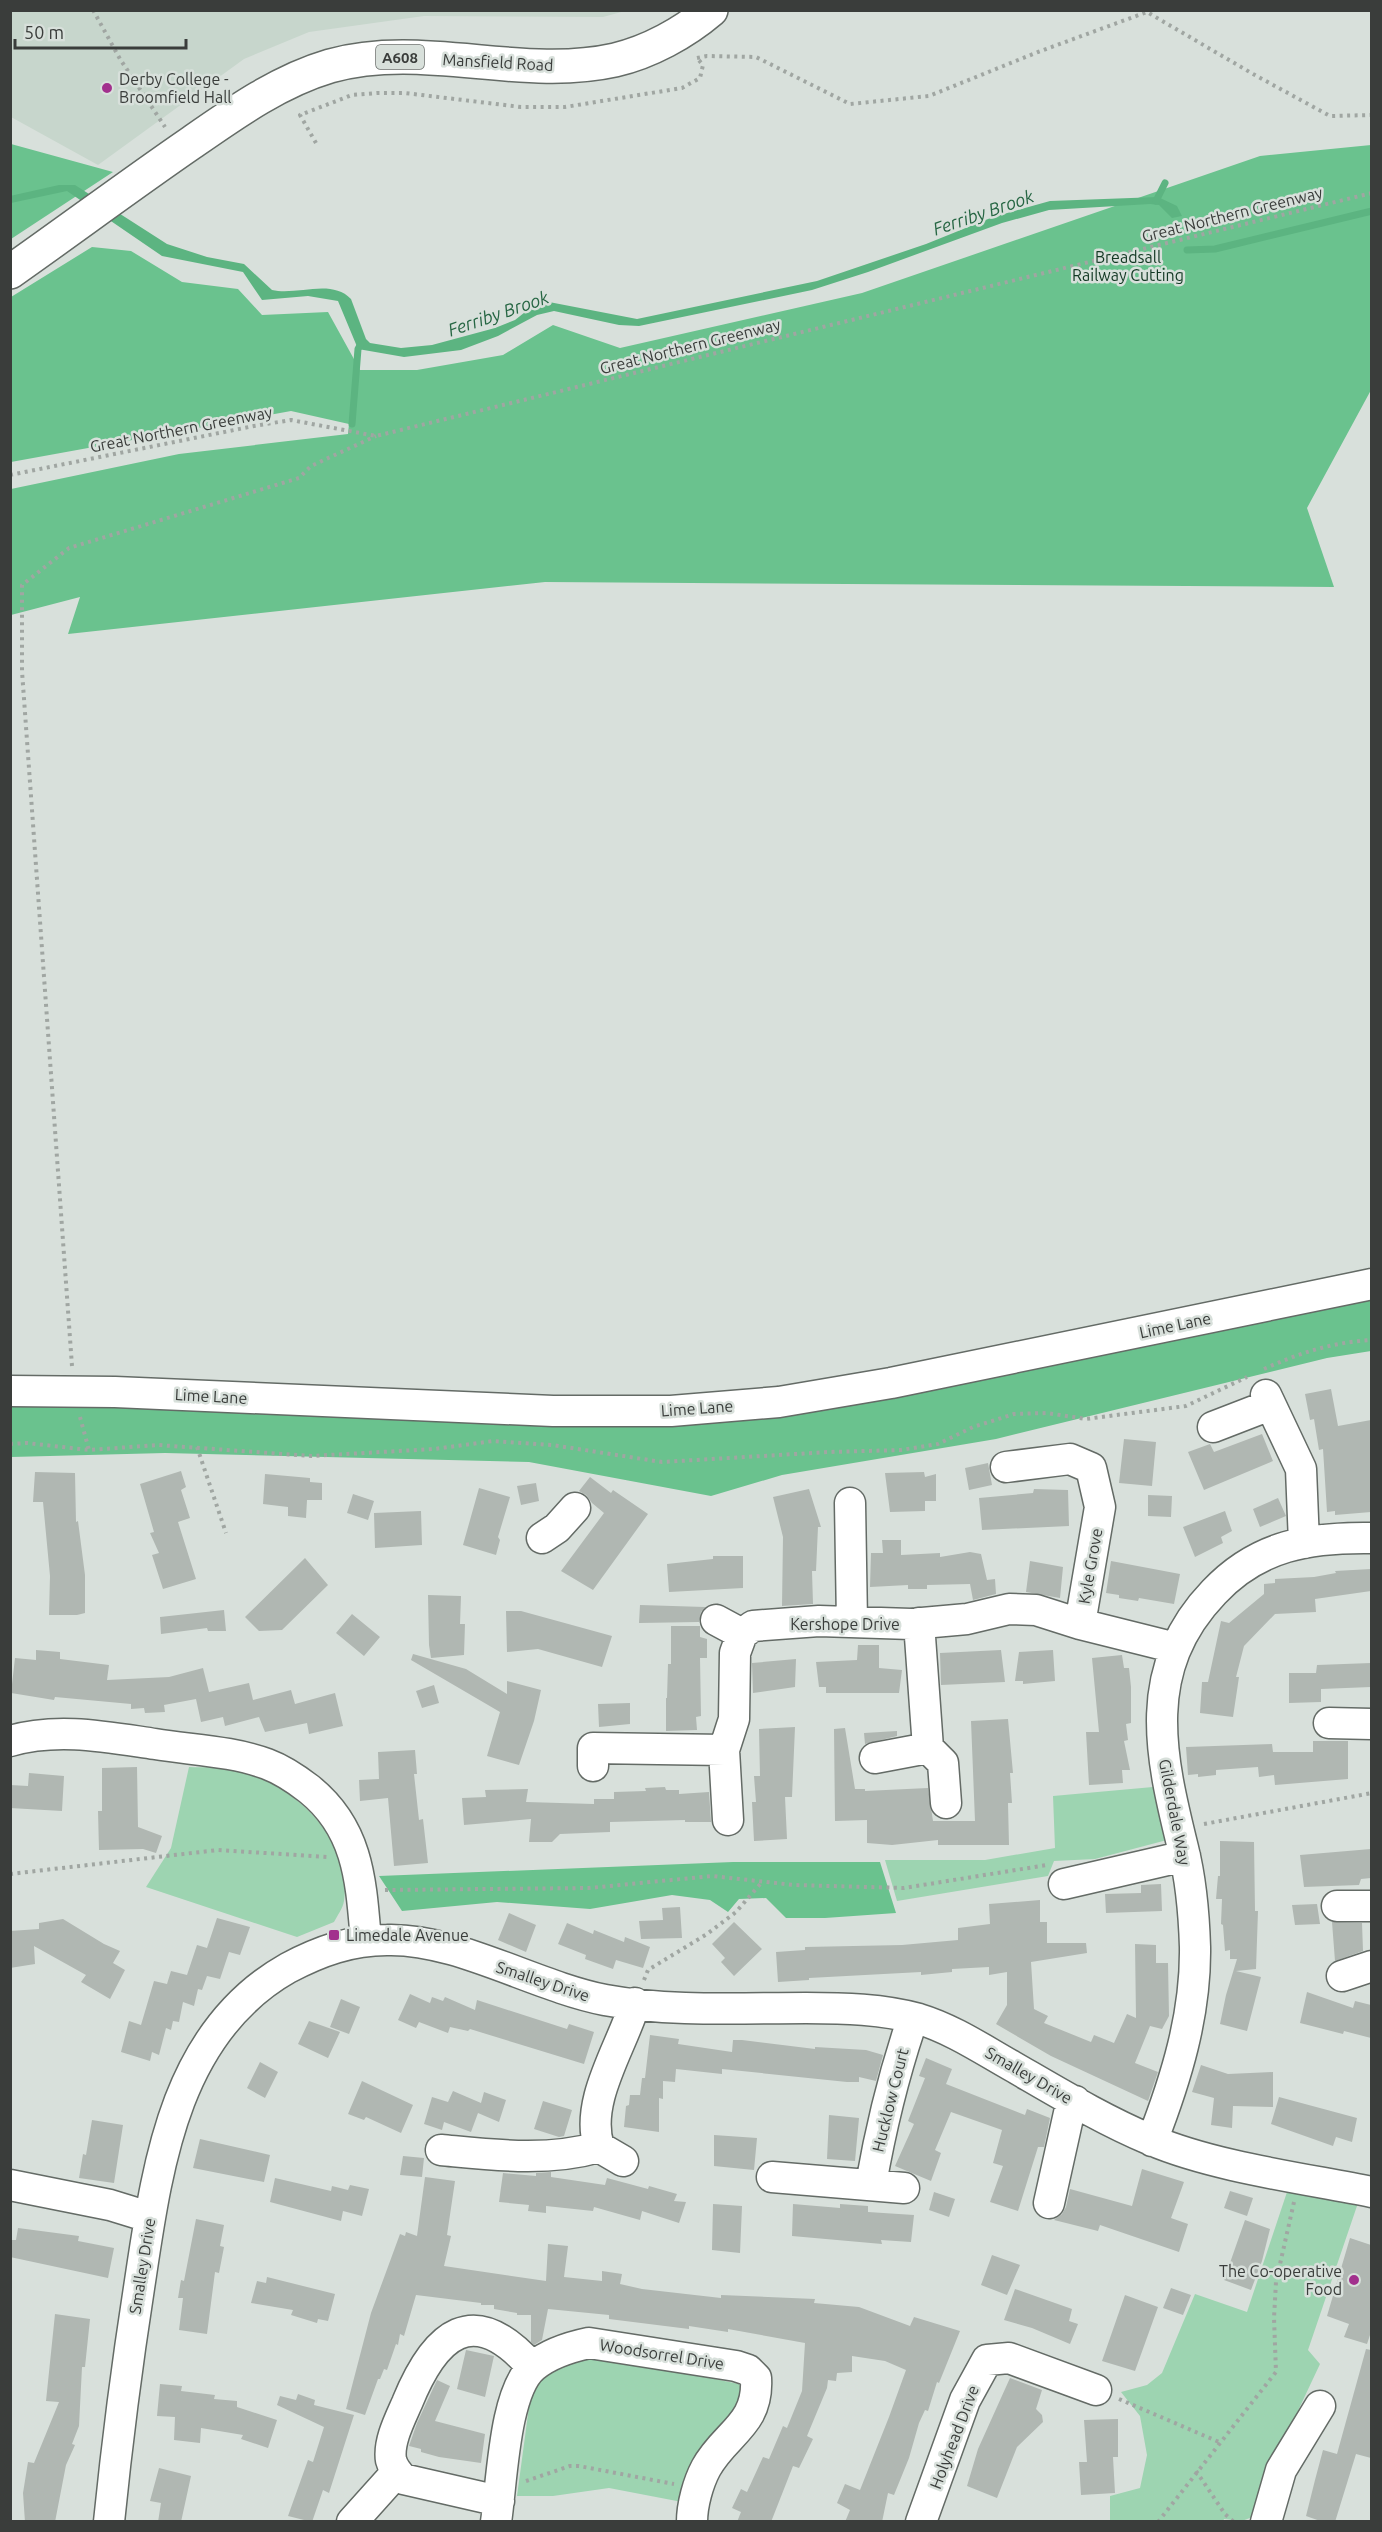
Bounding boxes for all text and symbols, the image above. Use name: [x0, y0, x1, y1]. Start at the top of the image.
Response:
scale bar: [15, 12, 186, 50]
text: 50 m: [24, 22, 64, 42]
road number: A608: [376, 45, 424, 69]
street label: Mansfield Road: [442, 50, 554, 74]
place label: Derby College - Broomfield Hall: [119, 70, 232, 106]
marker: Derby College - Broomfield Hall: [100, 81, 114, 95]
street label: Great Northern Greenway: [1140, 183, 1324, 245]
water label: Ferriby Brook: [930, 185, 1037, 239]
park label: Breadsall Railway Cutting: [1072, 248, 1184, 284]
water label: Ferriby Brook: [445, 286, 552, 340]
street label: Great Northern Greenway: [598, 315, 782, 377]
street label: Great Northern Greenway: [88, 402, 274, 456]
street label: Lime Lane: [1138, 1309, 1212, 1341]
street label: Lime Lane: [174, 1385, 248, 1407]
street label: Lime Lane: [660, 1396, 734, 1420]
street label: Kyle Grove: [1074, 1527, 1106, 1605]
street label: Kershope Drive: [790, 1615, 900, 1633]
street label: Gilderdale Way: [1156, 1757, 1194, 1867]
place label: Limedale Avenue: [346, 1926, 469, 1944]
marker: Limedale Avenue: [327, 1928, 341, 1942]
street label: Smalley Drive: [494, 1957, 592, 2005]
street label: Smalley Drive: [983, 2043, 1075, 2107]
street label: Hucklow Court: [868, 2046, 912, 2154]
street label: Smalley Drive: [126, 2217, 158, 2315]
place label: The Co-operative Food: [1219, 2262, 1342, 2298]
marker: The Co-operative Food: [1347, 2273, 1361, 2287]
street label: Woodsorrel Drive: [599, 2335, 725, 2373]
street label: Holyhead Drive: [926, 2383, 982, 2491]

